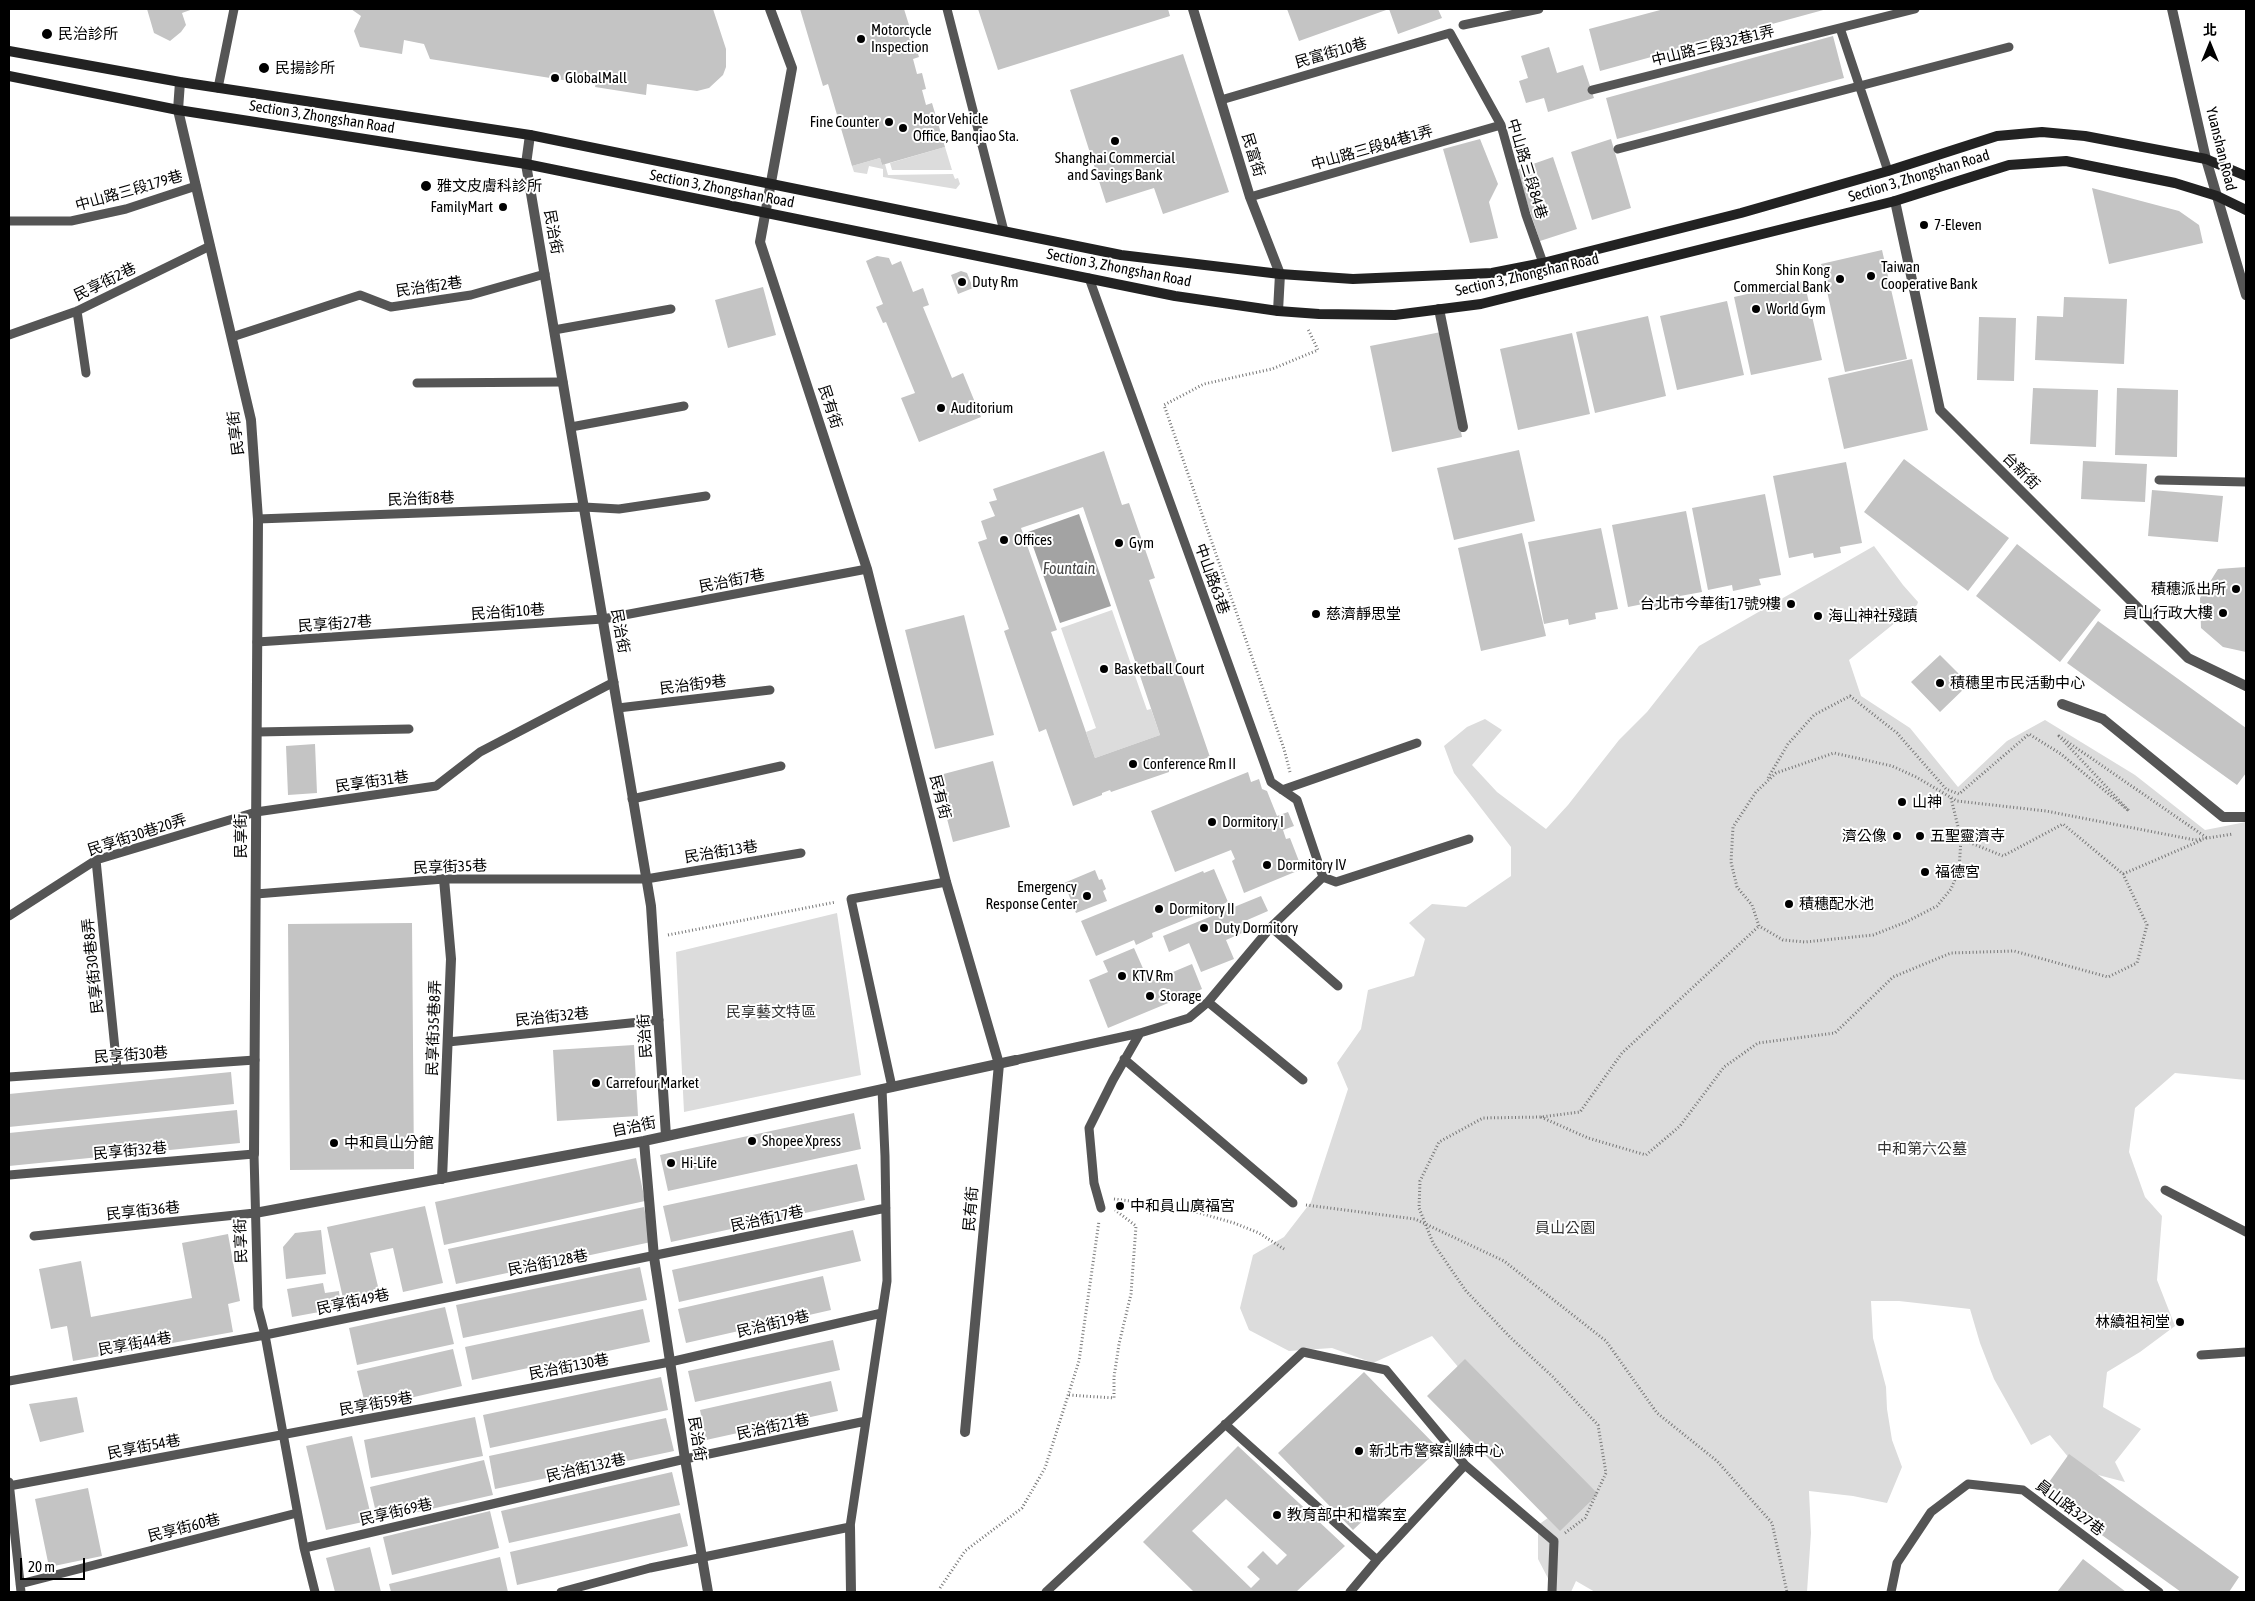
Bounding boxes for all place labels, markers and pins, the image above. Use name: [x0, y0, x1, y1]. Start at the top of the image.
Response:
place label: Motorcycle Inspection: [871, 21, 932, 56]
place label: 民治診所: [58, 25, 118, 43]
marker: 民治診所: [40, 27, 54, 41]
marker: Motorcycle Inspection: [855, 33, 867, 45]
place label: 民揚診所: [275, 59, 335, 77]
marker: 民揚診所: [257, 61, 271, 75]
place label: GlobalMall: [565, 69, 627, 87]
marker: GlobalMall: [549, 72, 561, 84]
place label: Motor Vehicle Office, Banqiao Sta.: [913, 110, 1019, 145]
place label: Fine Counter: [810, 113, 879, 131]
marker: Fine Counter: [883, 116, 895, 128]
marker: Motor Vehicle Office, Banqiao Sta.: [897, 122, 909, 134]
marker: Shanghai Commercial and Savings Bank: [1109, 135, 1121, 147]
place label: Shanghai Commercial and Savings Bank: [1055, 149, 1175, 184]
place label: 雅文皮膚科診所: [437, 177, 542, 195]
marker: 雅文皮膚科診所: [419, 179, 433, 193]
place label: FamilyMart: [430, 198, 493, 216]
marker: FamilyMart: [497, 201, 509, 213]
place label: 7-Eleven: [1934, 216, 1982, 234]
marker: 7-Eleven: [1918, 219, 1930, 231]
place label: Taiwan Cooperative Bank: [1881, 258, 1977, 293]
place label: Shin Kong Commercial Bank: [1733, 261, 1830, 296]
marker: Taiwan Cooperative Bank: [1865, 270, 1877, 282]
place label: Duty Rm: [972, 273, 1018, 291]
marker: Shin Kong Commercial Bank: [1834, 273, 1846, 285]
marker: Duty Rm: [956, 276, 968, 288]
place label: World Gym: [1766, 300, 1826, 318]
marker: World Gym: [1750, 303, 1762, 315]
place label: Auditorium: [951, 399, 1013, 417]
marker: Auditorium: [935, 402, 947, 414]
place label: Offices: [1014, 531, 1052, 549]
marker: Offices: [998, 534, 1010, 546]
place label: Gym: [1129, 534, 1154, 552]
marker: Gym: [1113, 537, 1125, 549]
place label: 積穗派出所: [2151, 580, 2226, 598]
marker: 積穗派出所: [2230, 583, 2242, 595]
place label: 台北市今華街17號9樓: [1640, 595, 1781, 613]
marker: 台北市今華街17號9樓: [1785, 598, 1797, 610]
place label: 員山行政大樓: [2123, 604, 2213, 622]
place label: 慈濟靜思堂: [1326, 605, 1401, 623]
place label: 海山神社殘蹟: [1828, 607, 1918, 625]
marker: 員山行政大樓: [2217, 607, 2229, 619]
marker: 慈濟靜思堂: [1310, 608, 1322, 620]
marker: 海山神社殘蹟: [1812, 610, 1824, 622]
place label: Basketball Court: [1114, 660, 1205, 678]
marker: Basketball Court: [1098, 663, 1110, 675]
place label: 積穗里市民活動中心: [1950, 674, 2085, 692]
marker: 積穗里市民活動中心: [1934, 677, 1946, 689]
place label: Conference Rm II: [1143, 755, 1236, 773]
marker: Conference Rm II: [1127, 758, 1139, 770]
place label: 山神: [1912, 793, 1942, 811]
marker: 山神: [1896, 796, 1908, 808]
place label: Dormitory I: [1222, 813, 1284, 831]
marker: Dormitory I: [1206, 816, 1218, 828]
place label: 濟公像: [1842, 827, 1887, 845]
place label: 五聖靈濟寺: [1930, 827, 2005, 845]
marker: 濟公像: [1891, 830, 1903, 842]
marker: 五聖靈濟寺: [1914, 830, 1926, 842]
place label: Dormitory IV: [1277, 856, 1346, 874]
marker: Dormitory IV: [1261, 859, 1273, 871]
place label: 福德宮: [1935, 863, 1980, 881]
marker: 福德宮: [1919, 866, 1931, 878]
place label: Emergency Response Center: [986, 878, 1077, 913]
marker: Emergency Response Center: [1081, 890, 1093, 902]
place label: 積穗配水池: [1799, 895, 1874, 913]
marker: 積穗配水池: [1783, 898, 1795, 910]
place label: Dormitory II: [1169, 900, 1235, 918]
marker: Dormitory II: [1153, 903, 1165, 915]
place label: Duty Dormitory: [1214, 919, 1298, 937]
marker: Duty Dormitory: [1198, 922, 1210, 934]
place label: KTV Rm: [1132, 967, 1174, 985]
marker: KTV Rm: [1116, 970, 1128, 982]
place label: Storage: [1160, 987, 1202, 1005]
marker: Storage: [1144, 990, 1156, 1002]
place label: Carrefour Market: [606, 1074, 699, 1092]
marker: Carrefour Market: [590, 1077, 602, 1089]
place label: Shopee Xpress: [762, 1132, 841, 1150]
place label: 中和員山分館: [344, 1134, 434, 1152]
marker: Shopee Xpress: [746, 1135, 758, 1147]
marker: 中和員山分館: [328, 1137, 340, 1149]
place label: Hi-Life: [681, 1154, 717, 1172]
marker: Hi-Life: [665, 1157, 677, 1169]
place label: 中和員山廣福宮: [1130, 1197, 1235, 1215]
marker: 中和員山廣福宮: [1114, 1200, 1126, 1212]
place label: 林續祖祠堂: [2095, 1313, 2170, 1331]
marker: 林續祖祠堂: [2174, 1316, 2186, 1328]
place label: 新北市警察訓練中心: [1369, 1442, 1504, 1460]
marker: 新北市警察訓練中心: [1353, 1445, 1365, 1457]
place label: 教育部中和檔案室: [1287, 1506, 1407, 1524]
marker: 教育部中和檔案室: [1271, 1509, 1283, 1521]

